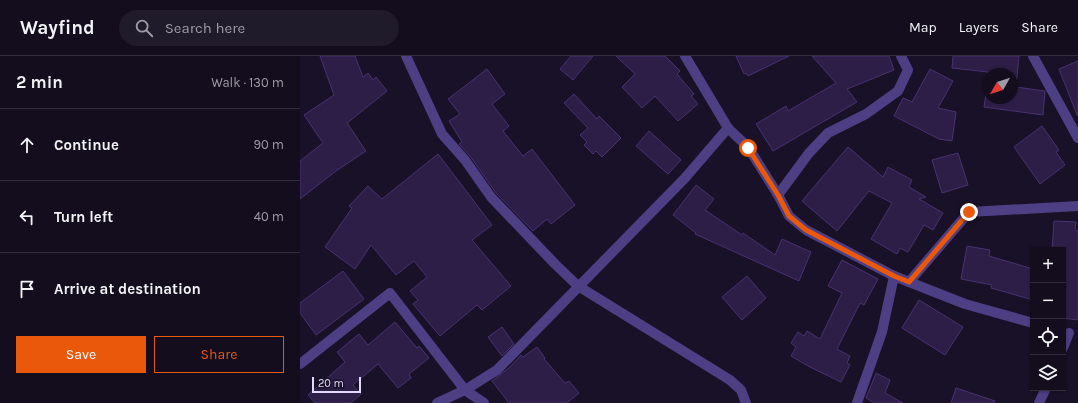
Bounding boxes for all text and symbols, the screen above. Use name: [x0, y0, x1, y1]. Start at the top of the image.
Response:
search box: [119, 10, 399, 46]
text: Wayfind: [20, 17, 95, 39]
icon: search: [133, 17, 155, 39]
text: Search here: [165, 19, 245, 37]
text: Map: [909, 19, 937, 36]
text: Layers: [959, 19, 999, 36]
text: Share: [1021, 19, 1058, 36]
north arrow: [982, 68, 1018, 104]
text: 2 min: [16, 72, 63, 92]
text: Walk · 130 m: [211, 75, 284, 90]
icon: ahead: [16, 134, 38, 156]
text: Continue: [54, 136, 119, 154]
text: 90 m: [253, 137, 284, 152]
route start: [739, 139, 757, 157]
route end: [960, 203, 978, 221]
icon: left: [16, 206, 38, 228]
text: Turn left: [54, 208, 113, 226]
text: 40 m: [254, 209, 284, 224]
map controls: [1030, 247, 1066, 391]
button: +: [1030, 247, 1066, 283]
icon: arrive: [16, 278, 38, 300]
text: Arrive at destination: [54, 280, 201, 298]
button: −: [1030, 283, 1066, 319]
button: locate: [1030, 319, 1066, 355]
button: Save: [16, 336, 146, 373]
button: Share: [154, 336, 284, 373]
button: layers: [1030, 355, 1066, 391]
scale bar: [312, 375, 361, 394]
text: 20 m: [318, 377, 344, 390]

